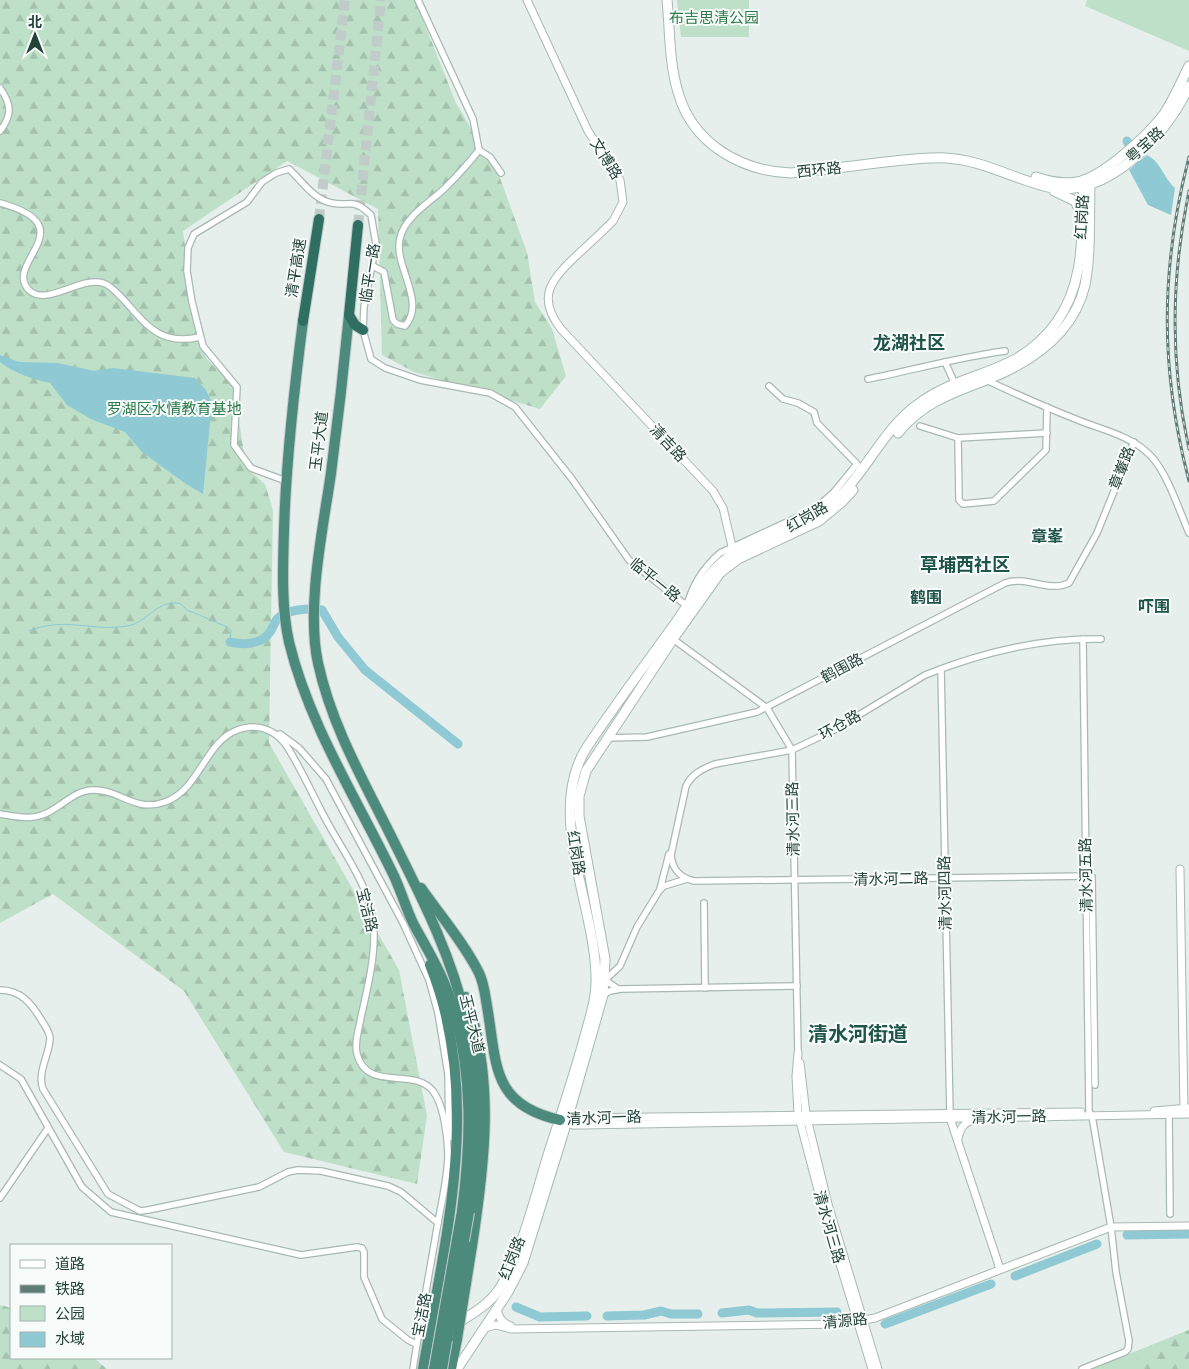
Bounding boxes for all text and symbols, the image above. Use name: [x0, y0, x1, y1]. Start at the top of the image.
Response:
park label: 布吉思清公园: [669, 9, 759, 27]
north arrow: [10, 10, 60, 60]
text: 北: [28, 14, 42, 31]
street label: 粤宝路: [1122, 123, 1168, 167]
street label: 文博路: [586, 135, 626, 183]
street label: 西环路: [796, 159, 842, 181]
street label: 红岗路: [1072, 194, 1092, 240]
street label: 清平高速: [282, 237, 310, 299]
street label: 临平一路: [356, 242, 384, 304]
district label: 龙湖社区: [873, 332, 945, 354]
park label: 罗湖区水情教育基地: [106, 400, 242, 418]
street label: 玉平大道: [306, 410, 332, 472]
street label: 清吉路: [646, 420, 690, 466]
street label: 章輋路: [1106, 444, 1138, 492]
street label: 红岗路: [783, 498, 831, 536]
district label: 章峯: [1031, 527, 1063, 546]
street label: 临平一路: [626, 554, 684, 606]
district label: 草埔西社区: [920, 554, 1010, 576]
district label: 鹤围: [910, 588, 942, 607]
district label: 吓围: [1138, 597, 1170, 616]
street label: 鹤围路: [818, 649, 866, 687]
street label: 环仓路: [816, 706, 864, 744]
street label: 清水河三路: [783, 781, 803, 857]
street label: 红岗路: [564, 829, 588, 877]
street label: 清水河五路: [1076, 837, 1096, 913]
street label: 清水河四路: [935, 855, 955, 931]
street label: 清水河二路: [853, 869, 929, 889]
street label: 宝洁路: [353, 886, 381, 934]
street label: 玉平大道: [456, 993, 488, 1055]
district label: 清水河街道: [808, 1022, 908, 1046]
street label: 清水河一路: [971, 1107, 1047, 1127]
street label: 清水河一路: [566, 1108, 642, 1128]
street label: 清水河三路: [810, 1188, 848, 1266]
street label: 红岗路: [495, 1234, 529, 1282]
legend: [10, 1244, 172, 1359]
text: 道路: [55, 1255, 85, 1273]
text: 铁路: [55, 1280, 85, 1298]
street label: 宝洁路: [409, 1291, 435, 1339]
text: 公园: [55, 1305, 85, 1323]
street label: 清源路: [822, 1310, 868, 1332]
text: 水域: [55, 1330, 85, 1348]

